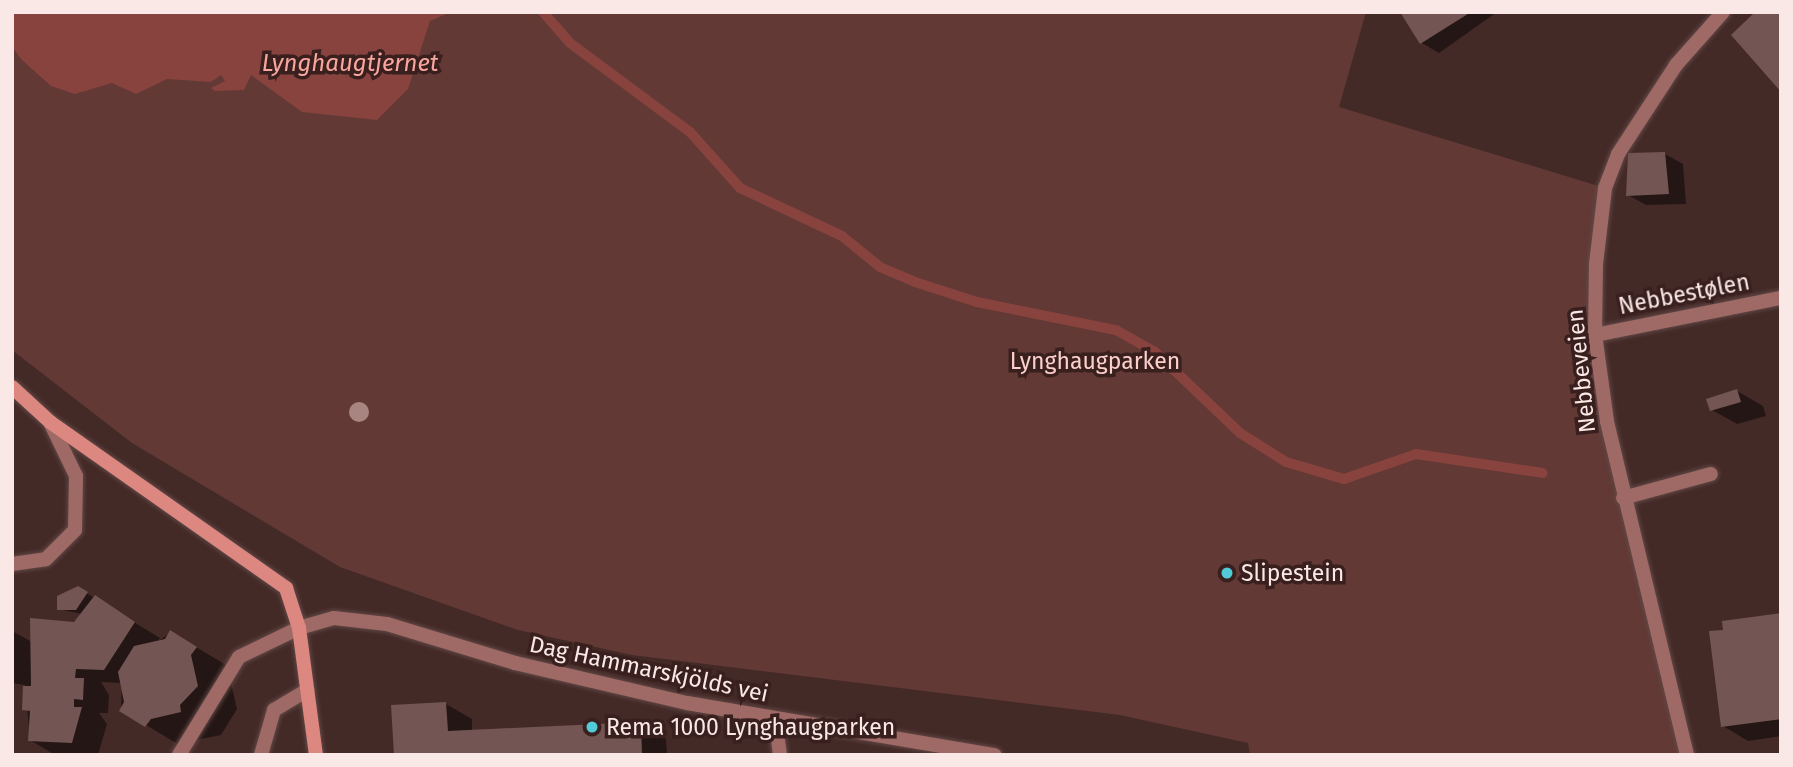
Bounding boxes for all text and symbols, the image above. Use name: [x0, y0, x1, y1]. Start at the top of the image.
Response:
water label: Lynghaugtjernet: [262, 50, 438, 78]
street label: Nebbestølen: [1616, 268, 1752, 320]
street label: Nebbeveien: [1561, 308, 1601, 434]
park label: Lynghaugparken: [1010, 347, 1180, 375]
place label: Slipestein: [1241, 559, 1344, 587]
marker: Slipestein: [1219, 565, 1235, 581]
street label: Dag Hammarskjölds vei: [527, 630, 771, 708]
place label: Rema 1000 Lynghaugparken: [606, 713, 895, 741]
marker: Rema 1000 Lynghaugparken: [584, 719, 600, 735]

